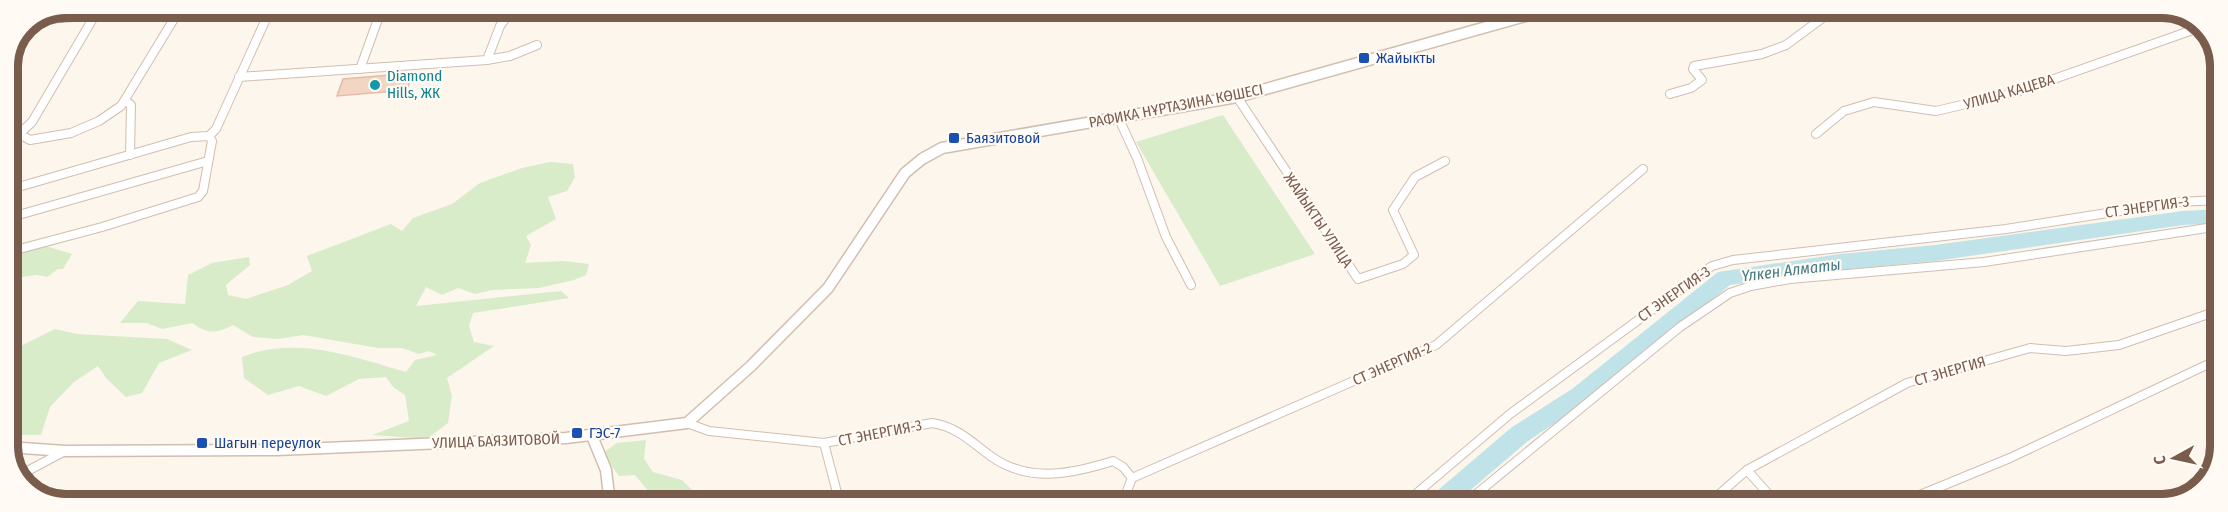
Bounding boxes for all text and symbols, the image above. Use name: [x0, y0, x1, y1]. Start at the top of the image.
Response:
place label: Жайыкты: [1376, 49, 1436, 67]
marker: Жайыкты: [1357, 51, 1371, 65]
place label: Diamond Hills, ЖК: [387, 67, 442, 102]
street label: УЛИЦА КАЦЕВА: [1961, 70, 2056, 114]
marker: Diamond Hills, ЖК: [368, 78, 382, 92]
street label: РАФИКА НҰРТАЗИНА КӨШЕСІ: [1087, 80, 1265, 132]
place label: Баязитовой: [966, 129, 1040, 147]
marker: Баязитовой: [947, 131, 961, 145]
street label: ЖАЙЫКТЫ УЛИЦА: [1280, 169, 1356, 271]
street label: СТ ЭНЕРГИЯ-3: [2104, 192, 2190, 222]
water label: Үлкен Алматы: [1740, 254, 1842, 286]
street label: СТ ЭНЕРГИЯ-3: [1634, 262, 1714, 326]
street label: СТ ЭНЕРГИЯ-2: [1350, 338, 1435, 389]
street label: СТ ЭНЕРГИЯ: [1912, 352, 1988, 390]
street label: СТ ЭНЕРГИЯ-3: [837, 416, 924, 450]
place label: ГЭС-7: [589, 424, 620, 442]
marker: ГЭС-7: [570, 426, 584, 440]
north arrow: [2144, 428, 2204, 488]
street label: УЛИЦА БАЯЗИТОВОЙ: [431, 430, 560, 452]
place label: Шагын переулок: [214, 434, 321, 452]
marker: Шагын переулок: [195, 436, 209, 450]
text: С: [2150, 454, 2170, 465]

